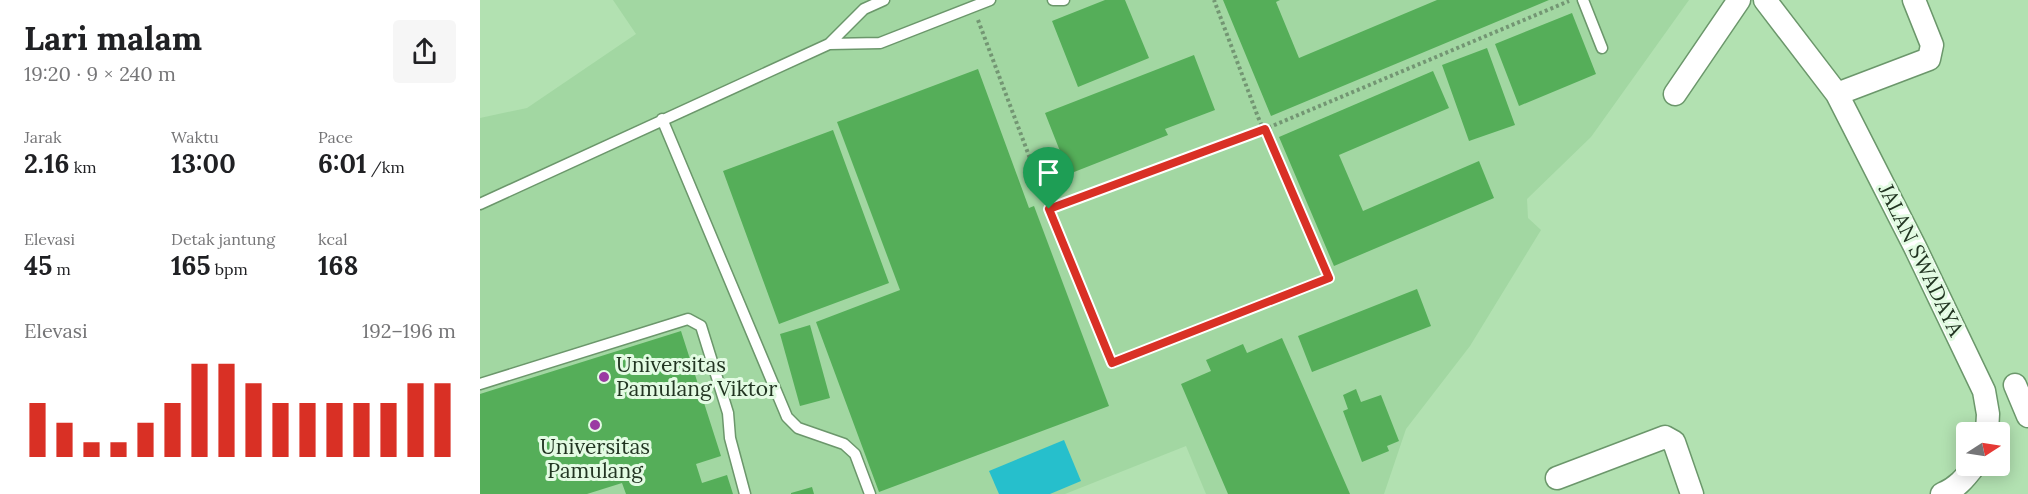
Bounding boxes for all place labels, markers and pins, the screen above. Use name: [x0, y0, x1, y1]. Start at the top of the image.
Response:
pin: [1023, 147, 1074, 209]
place label: Universitas Pamulang Viktor: [616, 351, 777, 402]
marker: Universitas Pamulang Viktor: [597, 370, 611, 384]
marker: Universitas Pamulang: [588, 418, 602, 432]
place label: Universitas Pamulang: [540, 433, 650, 484]

